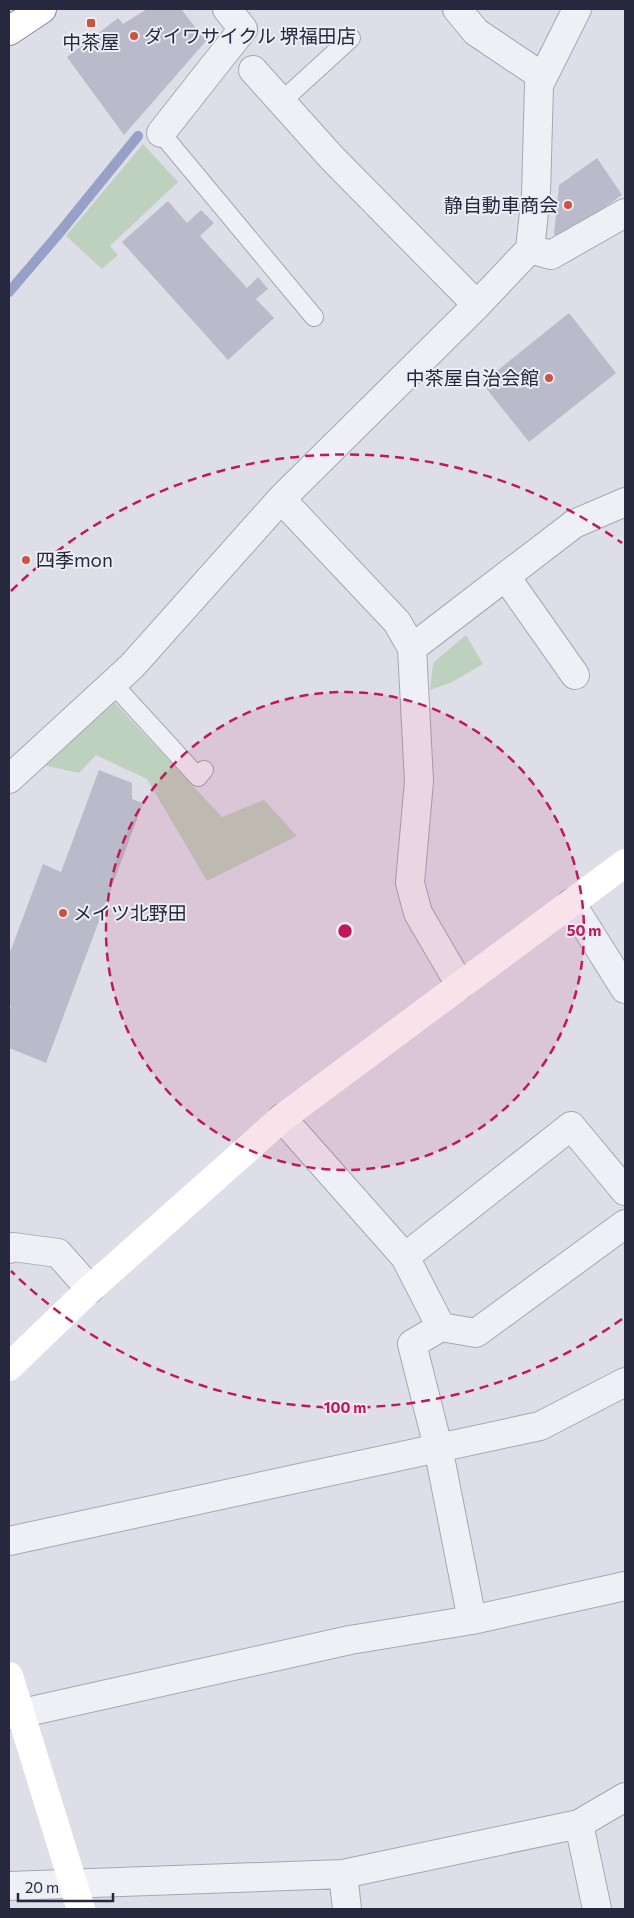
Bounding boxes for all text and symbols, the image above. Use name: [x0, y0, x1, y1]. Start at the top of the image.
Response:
marker: 中茶屋: [85, 17, 97, 29]
place label: ダイワサイクル 堺福田店: [144, 24, 356, 47]
place label: 中茶屋: [62, 30, 120, 53]
marker: ダイワサイクル 堺福田店: [128, 30, 140, 42]
place label: 静自動車商会: [444, 193, 558, 216]
marker: 静自動車商会: [562, 199, 574, 211]
place label: 中茶屋自治会館: [406, 366, 539, 389]
marker: 中茶屋自治会館: [543, 372, 555, 384]
place label: 四季mon: [36, 548, 113, 571]
marker: 四季mon: [20, 554, 32, 566]
place label: メイツ北野田: [73, 901, 187, 924]
marker: メイツ北野田: [57, 907, 69, 919]
text: 50 m: [567, 921, 601, 939]
centre of rings: [336, 922, 354, 940]
text: 100 m: [324, 1398, 366, 1416]
scale bar: [18, 1870, 112, 1902]
text: 20 m: [25, 1878, 59, 1896]

